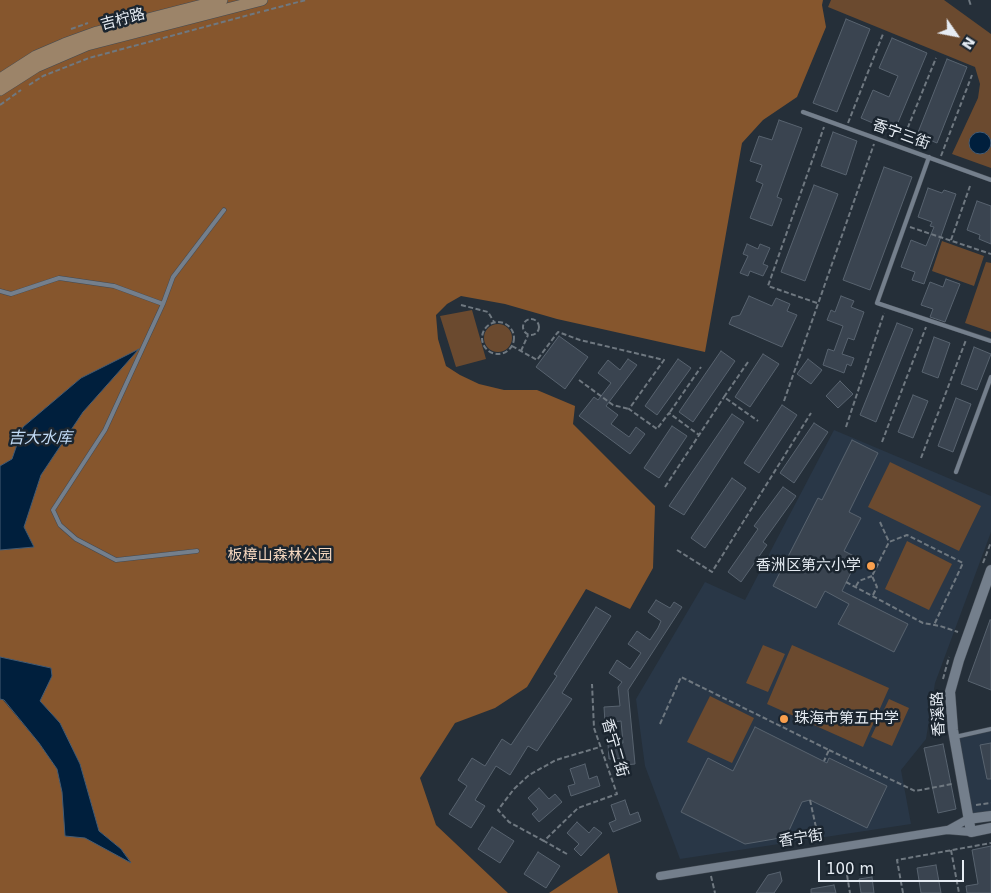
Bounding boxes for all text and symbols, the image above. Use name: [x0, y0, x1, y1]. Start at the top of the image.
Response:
street label: 吉柠路: [99, 5, 147, 35]
north arrow: [931, 10, 981, 60]
text: N: [959, 34, 978, 52]
street label: 香宁三街: [870, 116, 932, 154]
water label: 吉大水库: [8, 429, 72, 449]
park label: 板樟山森林公园: [228, 547, 332, 565]
place label: 香洲区第六小学: [756, 557, 861, 575]
marker: 香洲区第六小学: [865, 560, 877, 572]
street label: 香溪路: [929, 691, 949, 737]
place label: 珠海市第五中学: [794, 710, 899, 728]
marker: 珠海市第五中学: [778, 713, 790, 725]
street label: 香宁二街: [597, 717, 631, 779]
street label: 香宁街: [777, 827, 825, 851]
scale bar: [821, 850, 967, 882]
text: 100 m: [826, 860, 874, 878]

